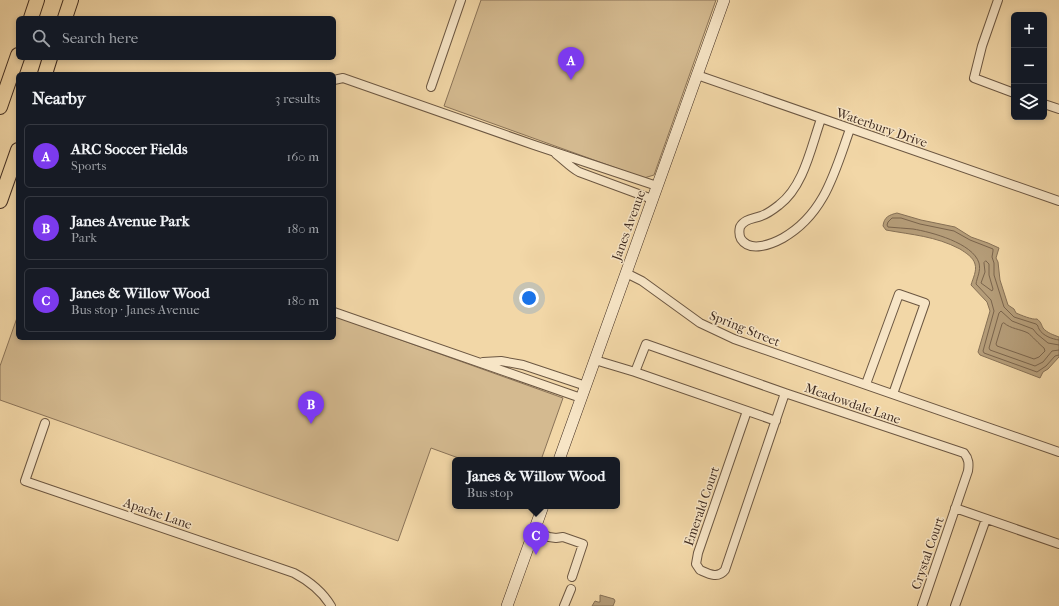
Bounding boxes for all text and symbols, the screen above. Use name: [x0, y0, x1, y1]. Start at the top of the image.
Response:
map controls: [1011, 12, 1047, 120]
button: +: [1011, 12, 1047, 48]
search box: [16, 16, 336, 60]
icon: search: [30, 27, 52, 49]
text: Search here: [62, 29, 138, 47]
pin: A: [558, 47, 584, 80]
button: −: [1011, 48, 1047, 84]
button: layers: [1011, 84, 1047, 120]
text: Nearby: [32, 88, 86, 108]
text: 3 results: [275, 91, 320, 106]
street label: Waterbury Drive: [833, 105, 930, 150]
text: ARC Soccer Fields: [71, 140, 188, 158]
text: A: [42, 149, 50, 164]
text: 160 m: [287, 149, 319, 164]
text: Sports: [71, 158, 106, 173]
street label: Janes Avenue: [608, 187, 648, 263]
text: Janes Avenue Park: [71, 212, 190, 230]
text: B: [42, 221, 50, 236]
text: 180 m: [287, 221, 319, 236]
text: Park: [71, 230, 97, 245]
text: Janes & Willow Wood: [71, 284, 210, 302]
your location: [519, 288, 539, 308]
text: C: [42, 293, 50, 308]
text: 180 m: [287, 293, 319, 308]
text: Bus stop · Janes Avenue: [71, 302, 200, 317]
street label: Spring Street: [707, 308, 783, 350]
street label: Meadowdale Lane: [803, 380, 903, 427]
pin: B: [298, 391, 324, 424]
popup: [452, 457, 620, 509]
street label: Emerald Court: [681, 464, 722, 548]
text: Janes & Willow Wood: [467, 467, 605, 485]
text: Bus stop: [467, 485, 513, 500]
street label: Apache Lane: [121, 494, 195, 532]
street label: Crystal Court: [908, 515, 947, 591]
pin: C: [523, 522, 549, 555]

